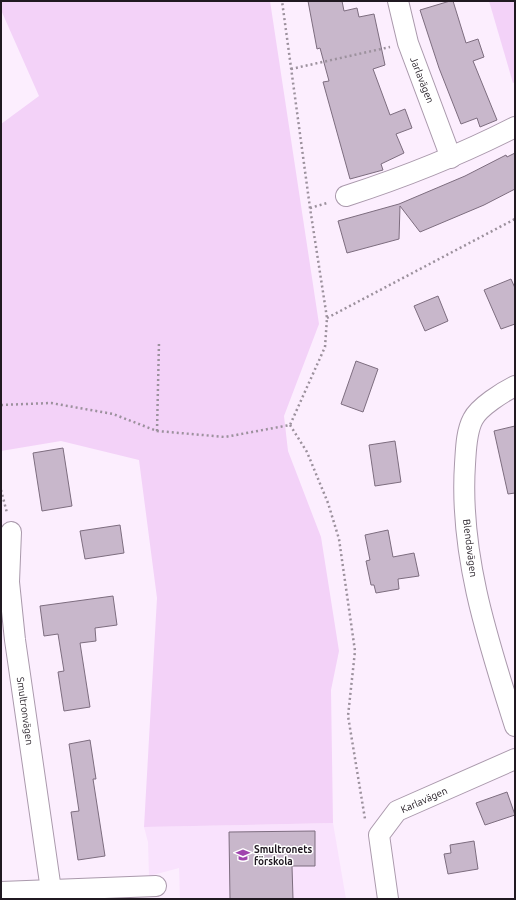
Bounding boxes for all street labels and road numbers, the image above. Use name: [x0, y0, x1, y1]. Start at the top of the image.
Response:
street label: Jarlavägen: [408, 55, 436, 105]
street label: Blendavägen: [461, 518, 479, 578]
street label: Smultronvägen: [15, 676, 35, 746]
street label: Karlavägen: [399, 785, 449, 815]

